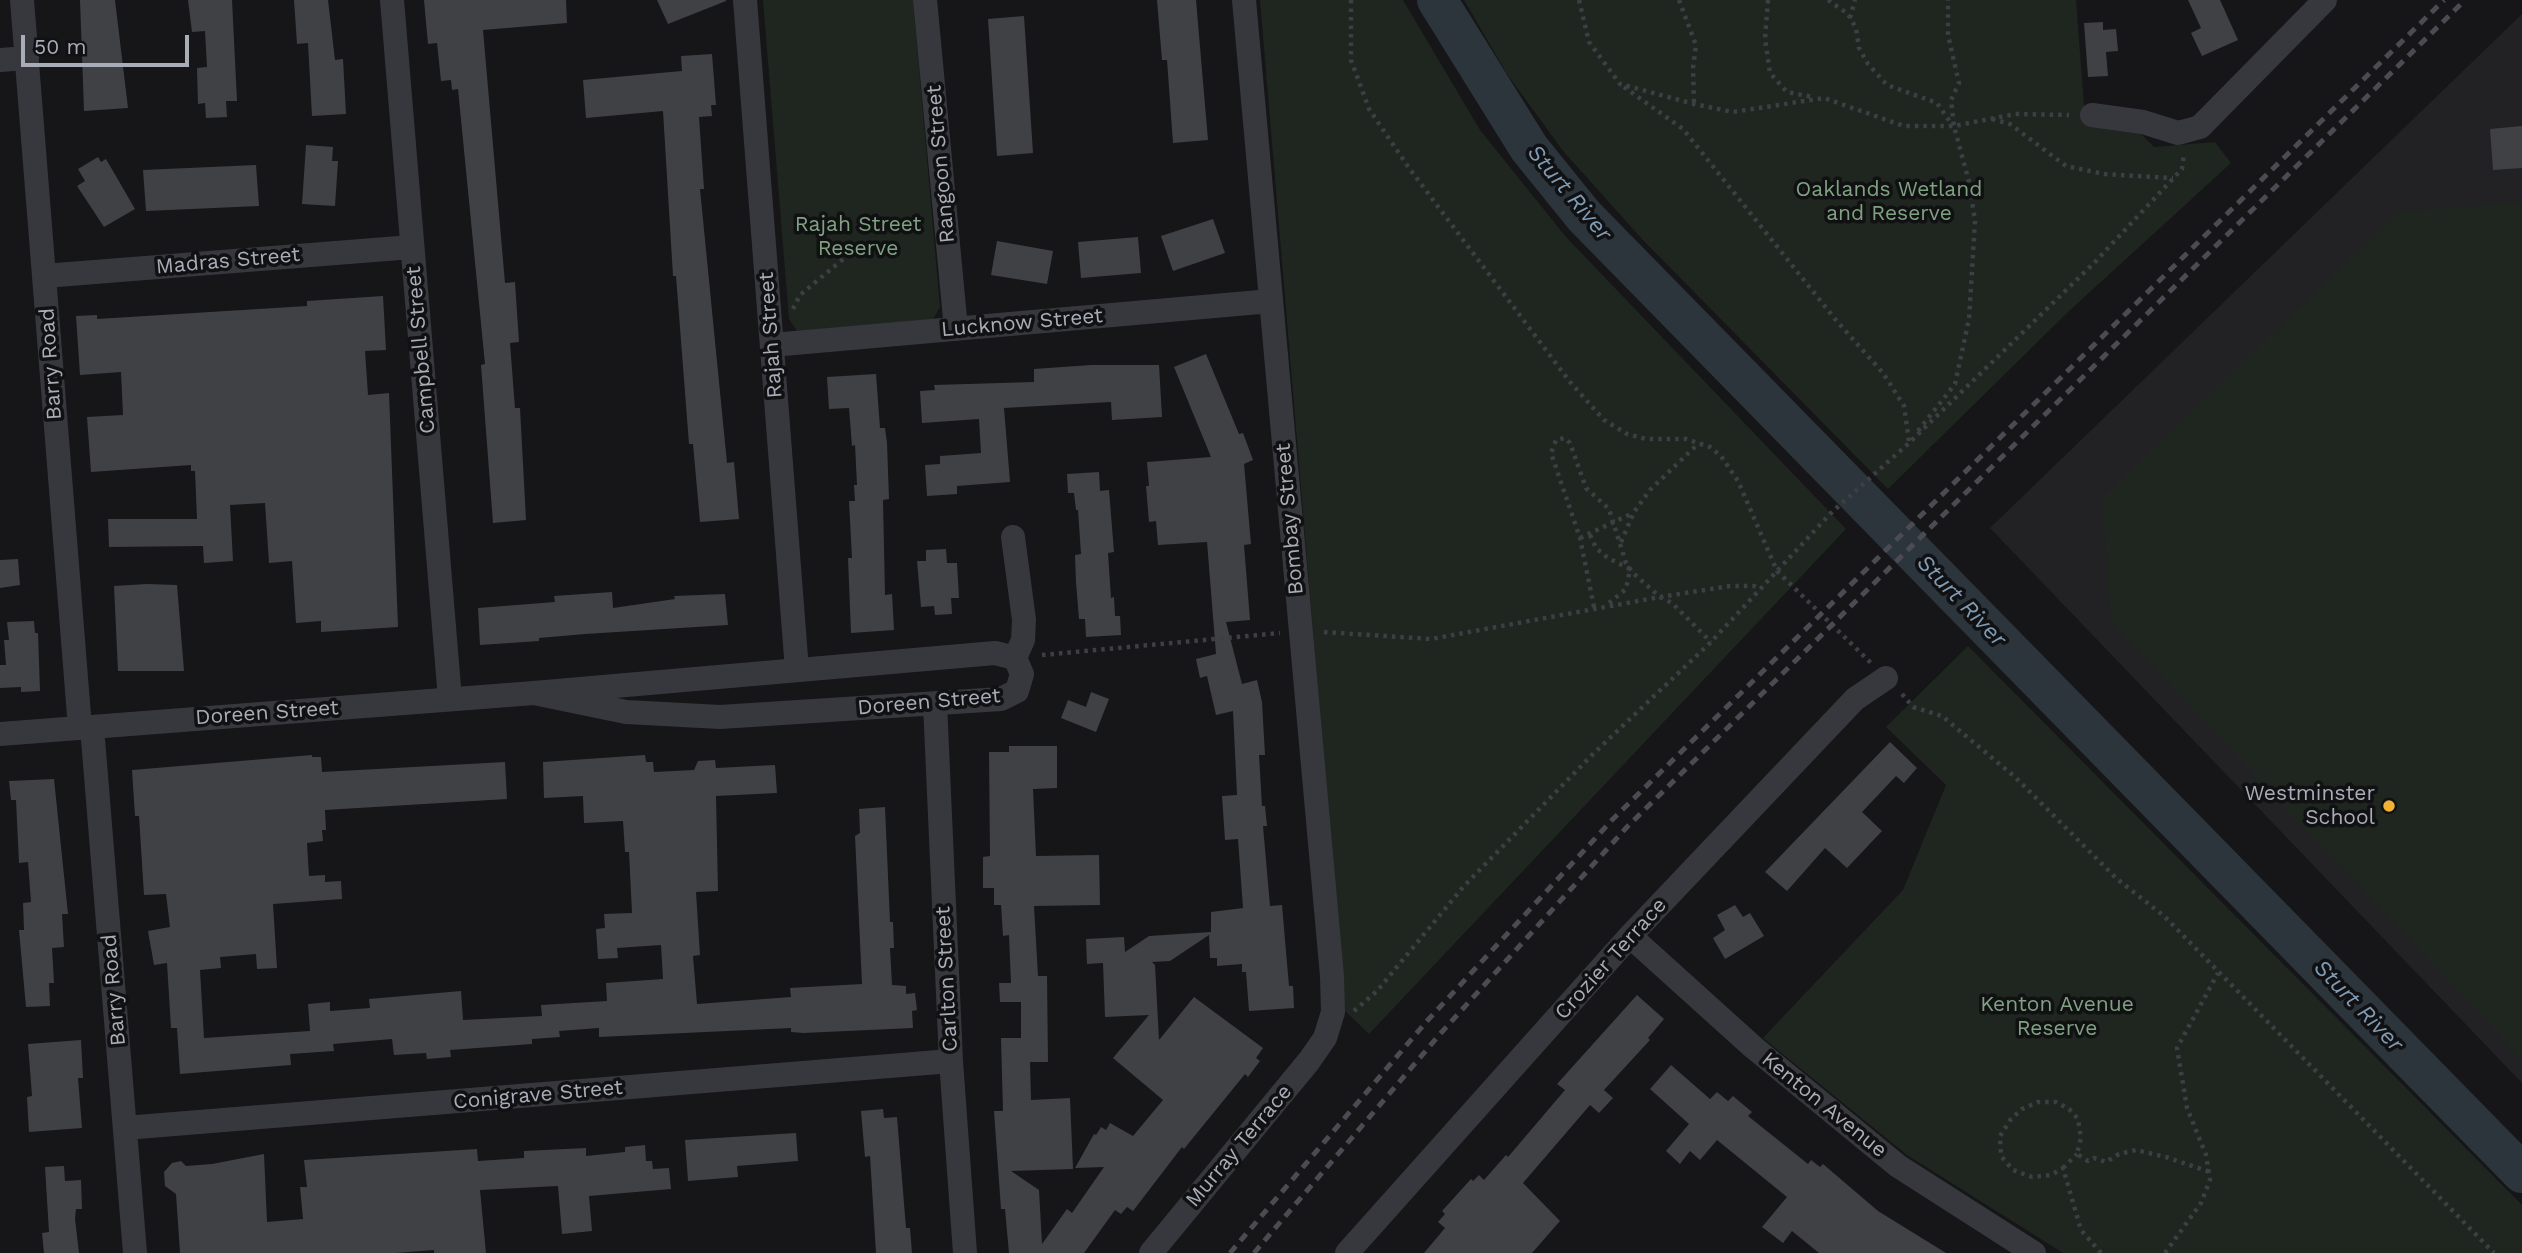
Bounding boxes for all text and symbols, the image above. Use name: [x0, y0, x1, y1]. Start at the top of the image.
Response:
scale bar: [24, 21, 192, 65]
text: 50 m: [34, 34, 86, 59]
street label: Rangoon Street: [922, 84, 960, 244]
water label: Sturt River: [1521, 139, 1617, 247]
park label: Oaklands Wetland and Reserve: [1796, 177, 1982, 227]
park label: Rajah Street Reserve: [795, 212, 921, 262]
street label: Madras Street: [155, 242, 301, 280]
street label: Campbell Street: [401, 265, 441, 435]
street label: Rajah Street: [754, 271, 788, 399]
street label: Lucknow Street: [940, 303, 1104, 343]
street label: Barry Road: [35, 307, 67, 421]
street label: Bombay Street: [1271, 442, 1309, 596]
water label: Sturt River: [1910, 549, 2012, 653]
street label: Doreen Street: [856, 683, 1002, 721]
street label: Doreen Street: [195, 695, 339, 731]
place label: Westminster School: [2244, 781, 2375, 831]
marker: Westminster School: [2381, 798, 2397, 814]
street label: Crozier Terrace: [1550, 893, 1672, 1025]
street label: Carlton Street: [931, 906, 963, 1052]
street label: Barry Road: [97, 933, 131, 1047]
water label: Sturt River: [2307, 954, 2409, 1058]
park label: Kenton Avenue Reserve: [1980, 992, 2134, 1042]
street label: Kenton Avenue: [1756, 1047, 1892, 1163]
street label: Conigrave Street: [452, 1075, 624, 1115]
street label: Murray Terrace: [1181, 1080, 1297, 1212]

